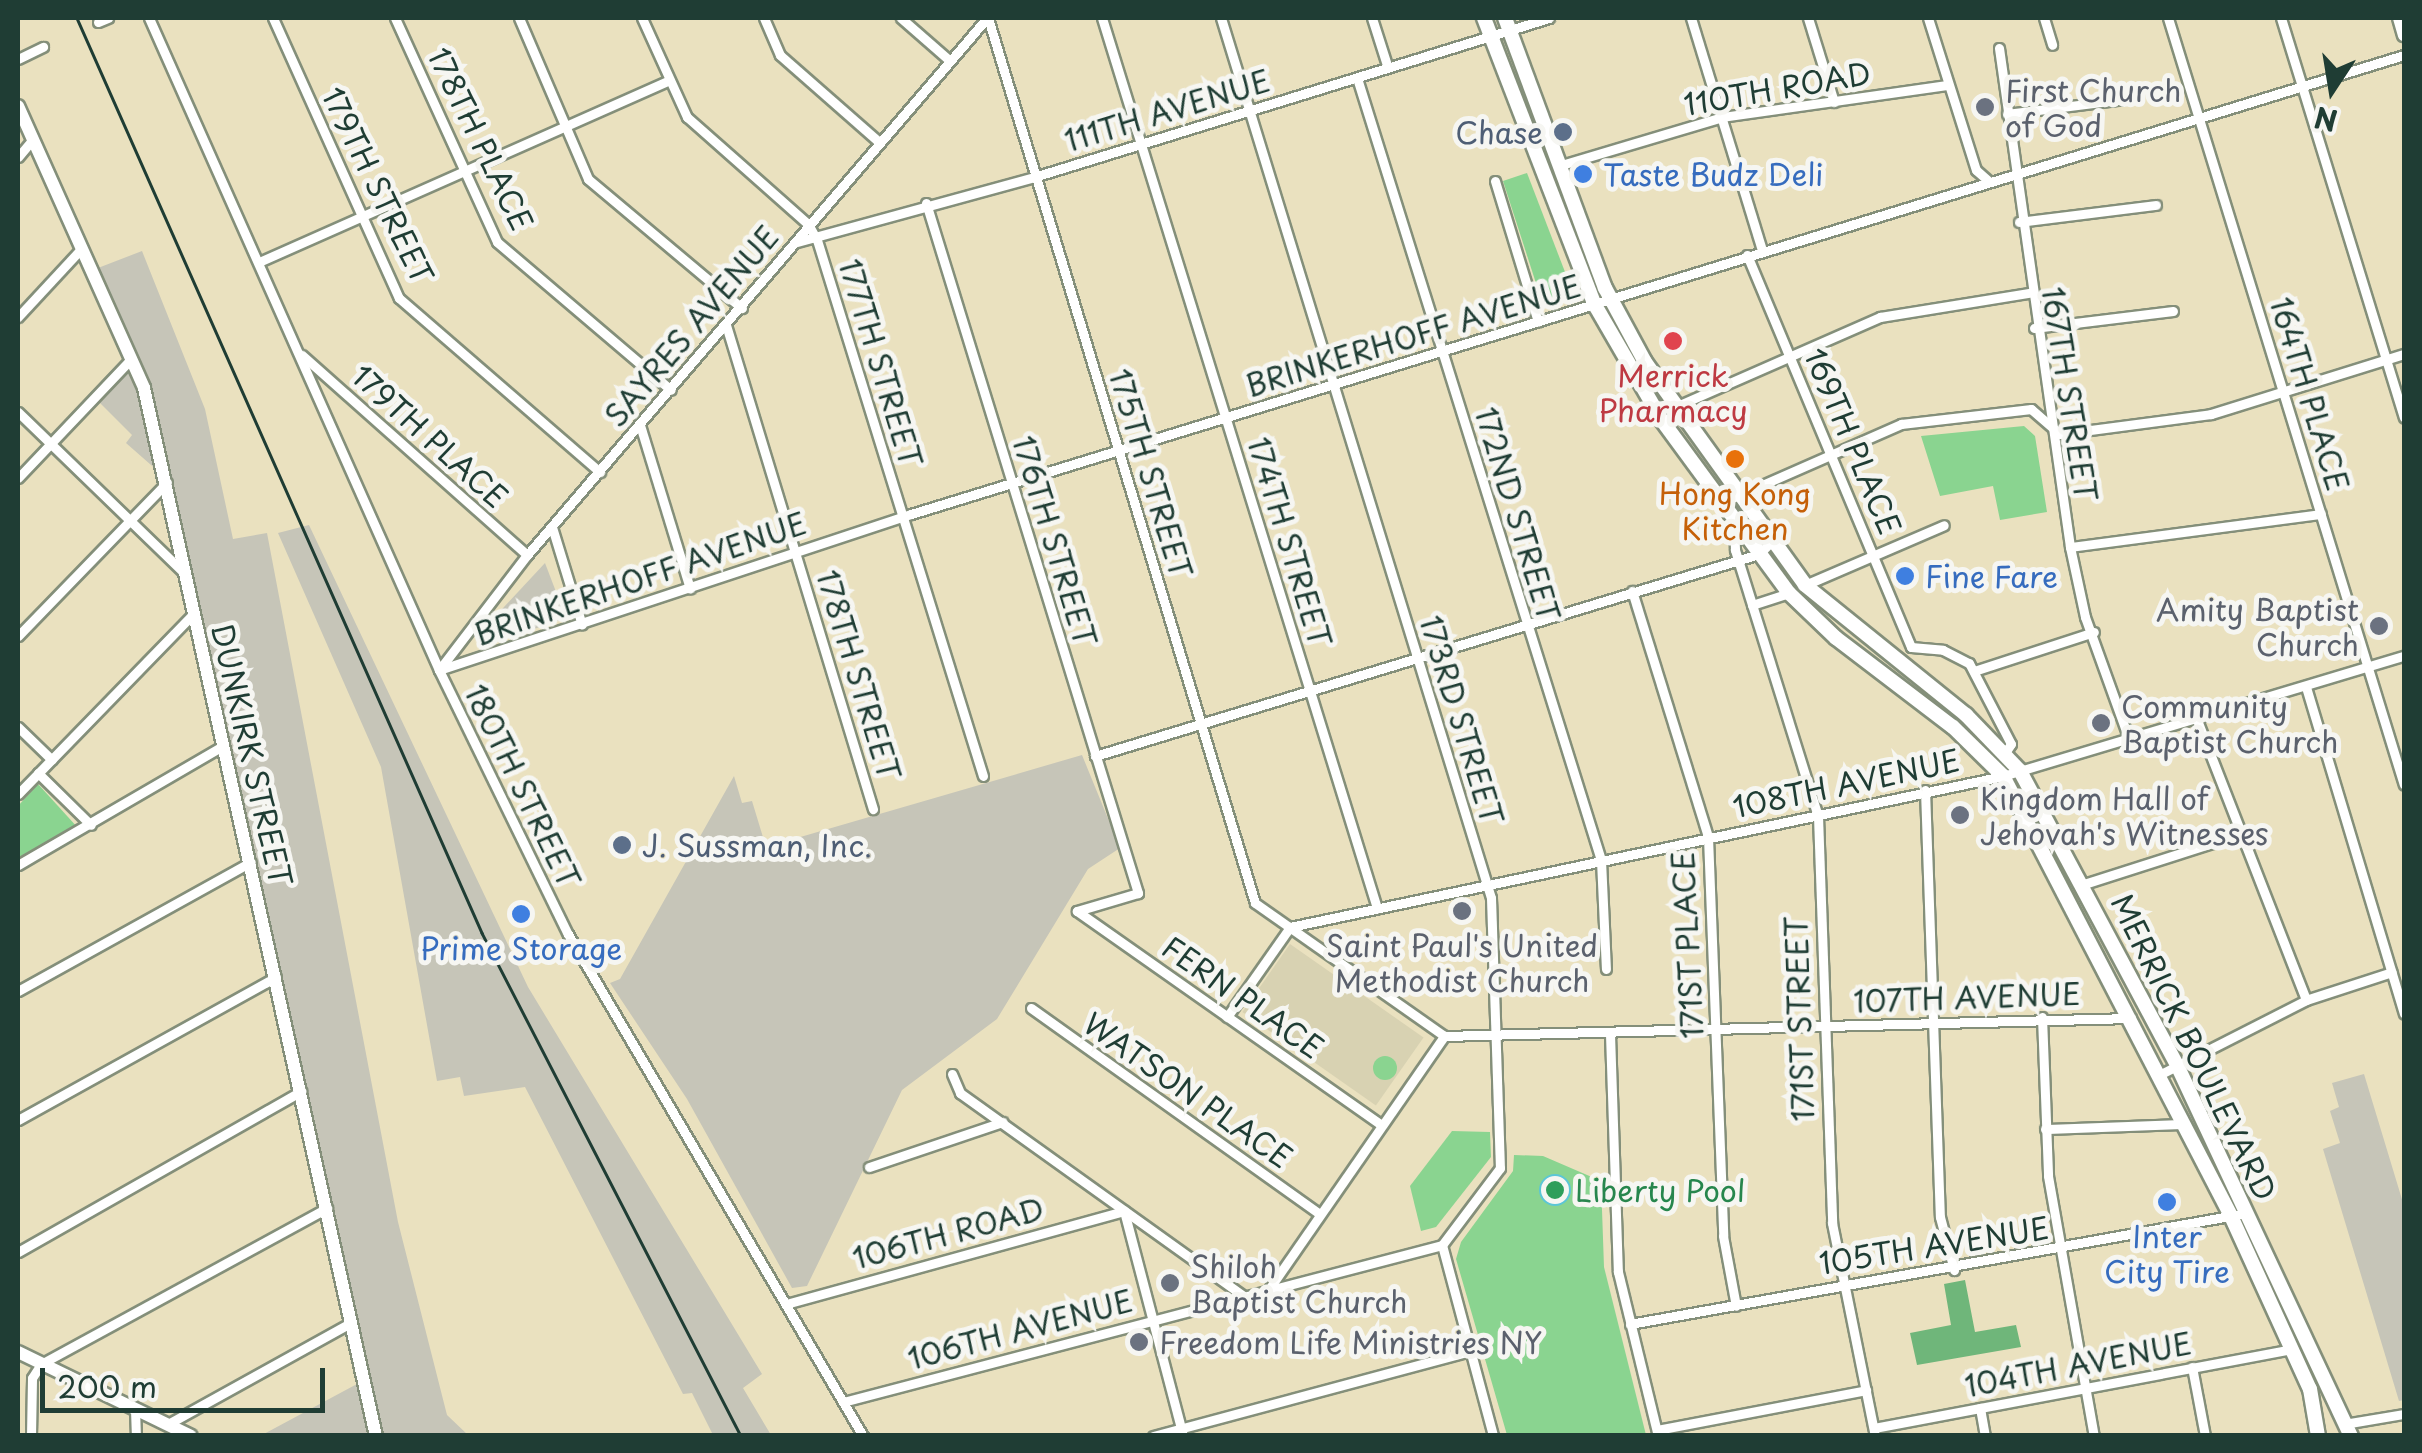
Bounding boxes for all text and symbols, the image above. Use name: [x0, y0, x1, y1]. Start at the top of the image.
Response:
north arrow: [2282, 40, 2382, 140]
street label: 178TH PLACE: [421, 42, 541, 236]
street label: 110TH ROAD: [1680, 54, 1874, 122]
street label: 111TH AVENUE: [1059, 61, 1275, 159]
place label: First Church of God: [2005, 72, 2182, 142]
street label: 179TH STREET: [314, 80, 442, 290]
marker: First Church of God: [1974, 96, 1996, 118]
text: N: [2310, 96, 2341, 143]
place label: Chase: [1455, 114, 1543, 150]
marker: Chase: [1552, 121, 1574, 143]
place label: Taste Budz Deli: [1603, 156, 1825, 192]
marker: Taste Budz Deli: [1572, 163, 1594, 185]
street label: SAYRES AVENUE: [596, 218, 786, 434]
street label: 177TH STREET: [832, 254, 930, 472]
street label: BRINKERHOFF AVENUE: [1241, 267, 1585, 403]
street label: 167TH STREET: [2035, 283, 2105, 505]
street label: 164TH PLACE: [2263, 292, 2357, 496]
marker: Merrick Pharmacy: [1662, 330, 1684, 352]
street label: 169TH PLACE: [1797, 342, 1909, 540]
street label: 179TH PLACE: [345, 357, 515, 515]
place label: Merrick Pharmacy: [1598, 357, 1748, 428]
street label: 175TH STREET: [1102, 363, 1200, 583]
street label: 172ND STREET: [1468, 402, 1568, 626]
street label: 176TH STREET: [1006, 431, 1104, 651]
street label: 174TH STREET: [1241, 432, 1339, 652]
marker: Hong Kong Kitchen: [1724, 448, 1746, 470]
place label: Hong Kong Kitchen: [1657, 475, 1813, 546]
street label: BRINKERHOFF AVENUE: [469, 504, 811, 652]
place label: Fine Fare: [1925, 558, 2060, 594]
marker: Fine Fare: [1894, 565, 1916, 587]
street label: 178TH STREET: [810, 566, 908, 784]
place label: Amity Baptist Church: [2155, 591, 2359, 662]
street label: 173RD STREET: [1412, 609, 1512, 831]
marker: Amity Baptist Church: [2368, 615, 2390, 637]
street label: DUNKIRK STREET: [204, 620, 300, 890]
street label: 180TH STREET: [458, 678, 588, 894]
place label: Community Baptist Church: [2121, 688, 2340, 758]
marker: Community Baptist Church: [2090, 712, 2112, 734]
street label: 108TH AVENUE: [1730, 741, 1962, 825]
place label: Kingdom Hall of Jehovah's Witnesses: [1980, 780, 2268, 850]
marker: Kingdom Hall of Jehovah's Witnesses: [1949, 804, 1971, 826]
place label: J. Sussman, Inc.: [642, 827, 874, 863]
marker: J. Sussman, Inc.: [611, 834, 633, 856]
street label: 171ST PLACE: [1664, 850, 1710, 1040]
street label: MERRICK BOULEVARD: [2104, 887, 2284, 1207]
marker: Saint Paul's United Methodist Church: [1451, 900, 1473, 922]
marker: Prime Storage: [510, 903, 532, 925]
street label: 171ST STREET: [1777, 914, 1821, 1124]
place label: Saint Paul's United Methodist Church: [1326, 927, 1598, 998]
street label: FERN PLACE: [1155, 928, 1331, 1066]
place label: Prime Storage: [419, 930, 623, 966]
street label: 107TH AVENUE: [1853, 975, 2081, 1019]
street label: WATSON PLACE: [1078, 1005, 1298, 1175]
place label: Liberty Pool: [1575, 1172, 1746, 1208]
marker: Liberty Pool: [1544, 1179, 1566, 1201]
street label: 106TH ROAD: [848, 1190, 1048, 1276]
marker: Inter City Tire: [2156, 1191, 2178, 1213]
street label: 105TH AVENUE: [1817, 1209, 2051, 1281]
place label: Inter City Tire: [2103, 1218, 2231, 1288]
place label: Shiloh Baptist Church: [1190, 1248, 1409, 1318]
marker: Shiloh Baptist Church: [1159, 1272, 1181, 1294]
street label: 106TH AVENUE: [903, 1282, 1137, 1376]
place label: Freedom Life Ministries NY: [1159, 1324, 1544, 1360]
street label: 104TH AVENUE: [1962, 1324, 2194, 1404]
marker: Freedom Life Ministries NY: [1128, 1331, 1150, 1353]
scale bar: [45, 1348, 330, 1410]
text: 200 m: [57, 1363, 157, 1408]

